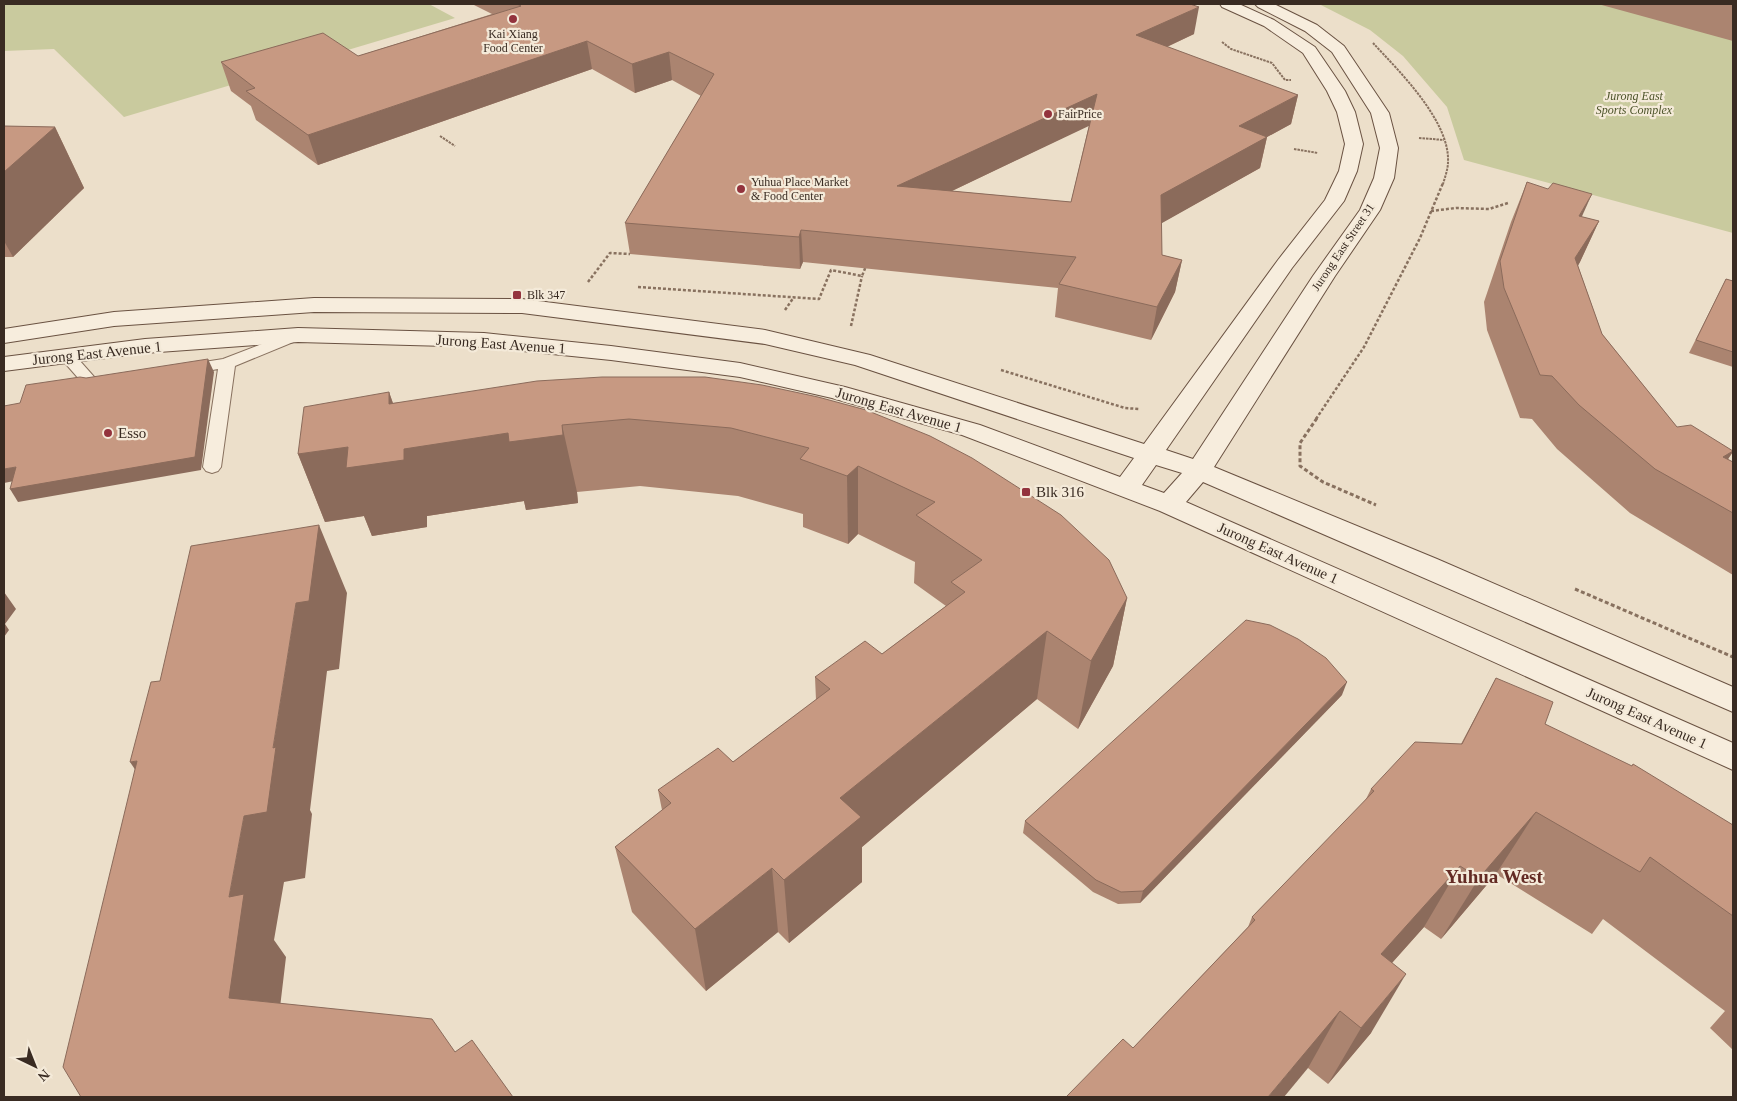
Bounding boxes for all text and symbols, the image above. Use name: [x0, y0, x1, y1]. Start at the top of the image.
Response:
marker: Kai Xiang Food Center: [507, 13, 519, 25]
place label: Kai Xiang Food Center: [483, 27, 543, 55]
park label: Jurong East Sports Complex: [1596, 89, 1673, 117]
place label: FairPrice: [1058, 107, 1102, 121]
marker: FairPrice: [1042, 108, 1054, 120]
place label: Yuhua Place Market & Food Center: [751, 175, 849, 203]
marker: Yuhua Place Market & Food Center: [735, 183, 747, 195]
street label: Jurong East Street 31: [1309, 201, 1377, 293]
place label: Blk 347: [527, 288, 565, 302]
marker: Blk 347: [511, 289, 523, 301]
street label: Jurong East Avenue 1: [436, 331, 566, 357]
street label: Jurong East Avenue 1: [31, 338, 163, 368]
street label: Jurong East Avenue 1: [834, 384, 964, 436]
place label: Esso: [118, 425, 146, 441]
marker: Esso: [102, 427, 114, 439]
place label: Blk 316: [1036, 484, 1084, 500]
marker: Blk 316: [1020, 486, 1032, 498]
street label: Jurong East Avenue 1: [1215, 519, 1341, 587]
street label: Jurong East Avenue 1: [1584, 684, 1710, 752]
district label: Yuhua West: [1445, 866, 1544, 887]
north arrow: [10, 1041, 60, 1091]
text: N: [35, 1066, 52, 1084]

